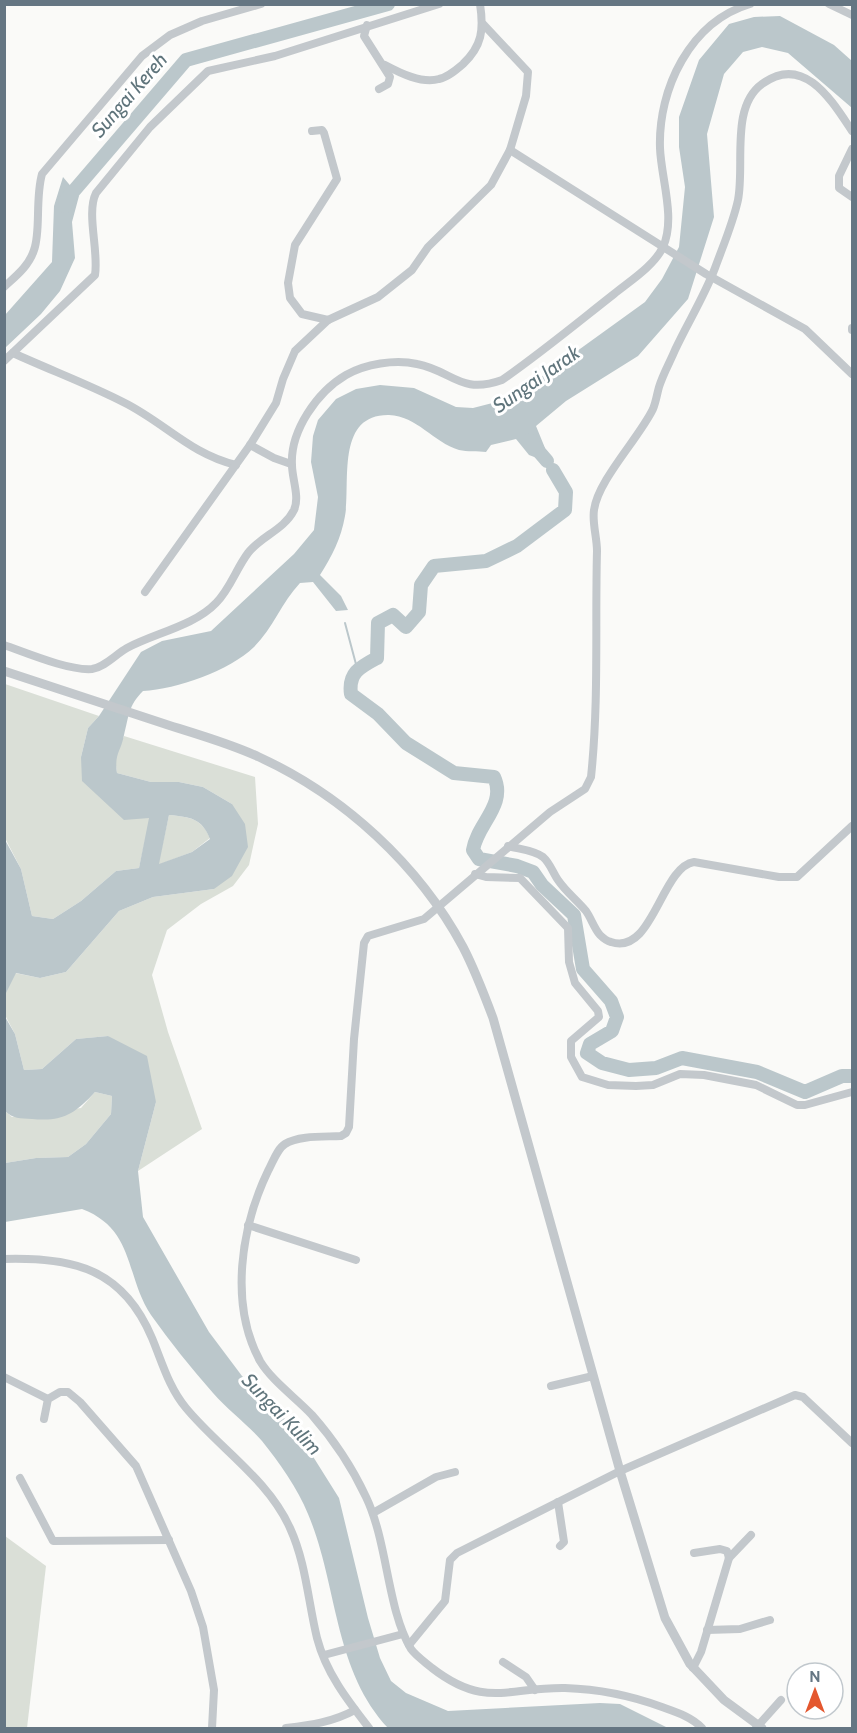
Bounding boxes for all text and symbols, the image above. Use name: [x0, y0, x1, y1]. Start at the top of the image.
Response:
water label: Sungai Kereh: [86, 48, 172, 142]
water label: Sungai Jarak: [488, 340, 585, 418]
water label: Sungai Kulim: [237, 1368, 327, 1460]
north arrow: [785, 1661, 845, 1721]
text: N: [809, 1667, 821, 1686]

